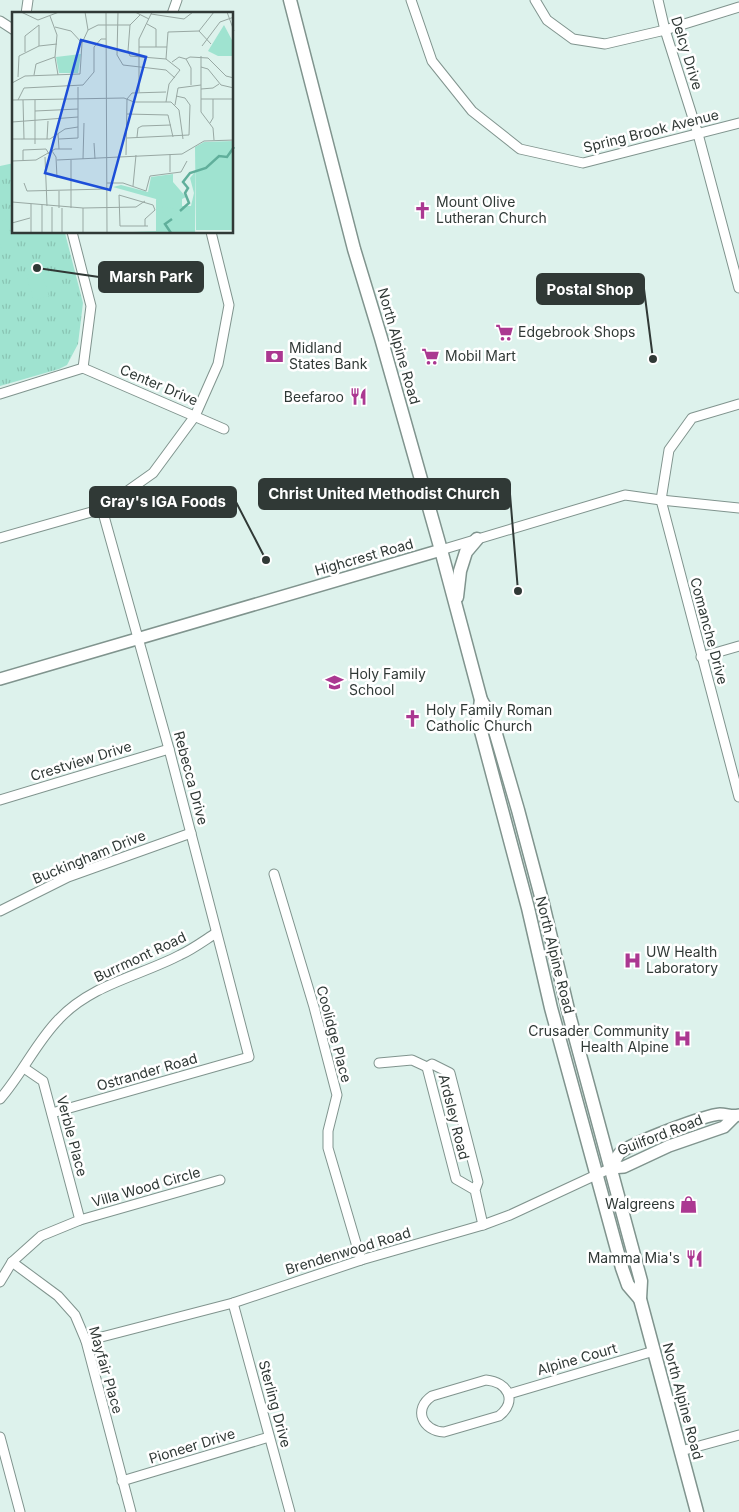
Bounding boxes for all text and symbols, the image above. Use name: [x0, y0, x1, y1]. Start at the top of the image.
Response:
inset map: [12, 12, 234, 234]
street label: Delcy Drive: [668, 14, 707, 92]
street label: Spring Brook Avenue: [581, 105, 720, 156]
place label: Mount Olive Lutheran Church: [436, 193, 547, 226]
church icon: Mount Olive Lutheran Church: [412, 200, 432, 220]
callout: Marsh Park: [99, 262, 203, 292]
text: Marsh Park: [109, 267, 193, 286]
callout: Postal Shop: [537, 274, 644, 304]
text: Postal Shop: [547, 280, 633, 299]
street label: North Alpine Road: [375, 286, 424, 406]
supermarket icon: Edgebrook Shops: [494, 322, 514, 342]
place label: Edgebrook Shops: [518, 323, 635, 340]
place label: Midland States Bank: [289, 339, 368, 372]
bank icon: Midland States Bank: [265, 346, 285, 366]
supermarket icon: Mobil Mart: [421, 346, 441, 366]
place label: Mobil Mart: [445, 347, 516, 364]
street label: Center Drive: [118, 360, 201, 409]
restaurant icon: Beefaroo: [348, 387, 368, 407]
place label: Beefaroo: [284, 388, 344, 405]
callout: Christ United Methodist Church: [259, 479, 510, 509]
text: Christ United Methodist Church: [268, 484, 500, 503]
callout: Gray's IGA Foods: [90, 487, 236, 517]
text: Gray's IGA Foods: [100, 492, 226, 511]
street label: Highcrest Road: [313, 534, 415, 579]
street label: Comanche Drive: [687, 575, 732, 686]
place label: Holy Family School: [349, 665, 426, 698]
school or university icon: Holy Family School: [325, 672, 345, 692]
place label: Holy Family Roman Catholic Church: [426, 701, 552, 734]
church icon: Holy Family Roman Catholic Church: [402, 708, 422, 728]
street label: Rebecca Drive: [171, 729, 212, 827]
street label: Crestview Drive: [28, 737, 134, 784]
street label: Buckingham Drive: [30, 826, 148, 887]
street label: North Alpine Road: [533, 894, 578, 1015]
street label: Burrmont Road: [91, 928, 189, 985]
place label: UW Health Laboratory: [646, 943, 718, 976]
hospital icon: UW Health Laboratory: [622, 950, 642, 970]
street label: Coolidge Place: [313, 984, 356, 1084]
place label: Crusader Community Health Alpine: [528, 1022, 669, 1055]
hospital icon: Crusader Community Health Alpine: [673, 1029, 693, 1049]
street label: Ostrander Road: [95, 1049, 199, 1094]
street label: Ardsley Road: [436, 1072, 473, 1161]
street label: Verble Place: [54, 1094, 91, 1178]
street label: Guilford Road: [615, 1110, 705, 1159]
street label: Villa Wood Circle: [90, 1163, 202, 1210]
shop icon: Walgreens: [679, 1194, 699, 1214]
place label: Walgreens: [605, 1195, 675, 1212]
street label: Brendenwood Road: [283, 1223, 412, 1278]
restaurant icon: Mamma Mia's: [684, 1248, 704, 1268]
place label: Mamma Mia's: [588, 1249, 680, 1266]
street label: Mayfair Place: [86, 1324, 127, 1416]
street label: Alpine Court: [535, 1339, 619, 1378]
street label: North Alpine Road: [660, 1341, 707, 1461]
street label: Sterling Drive: [256, 1358, 295, 1449]
street label: Pioneer Drive: [147, 1424, 237, 1467]

